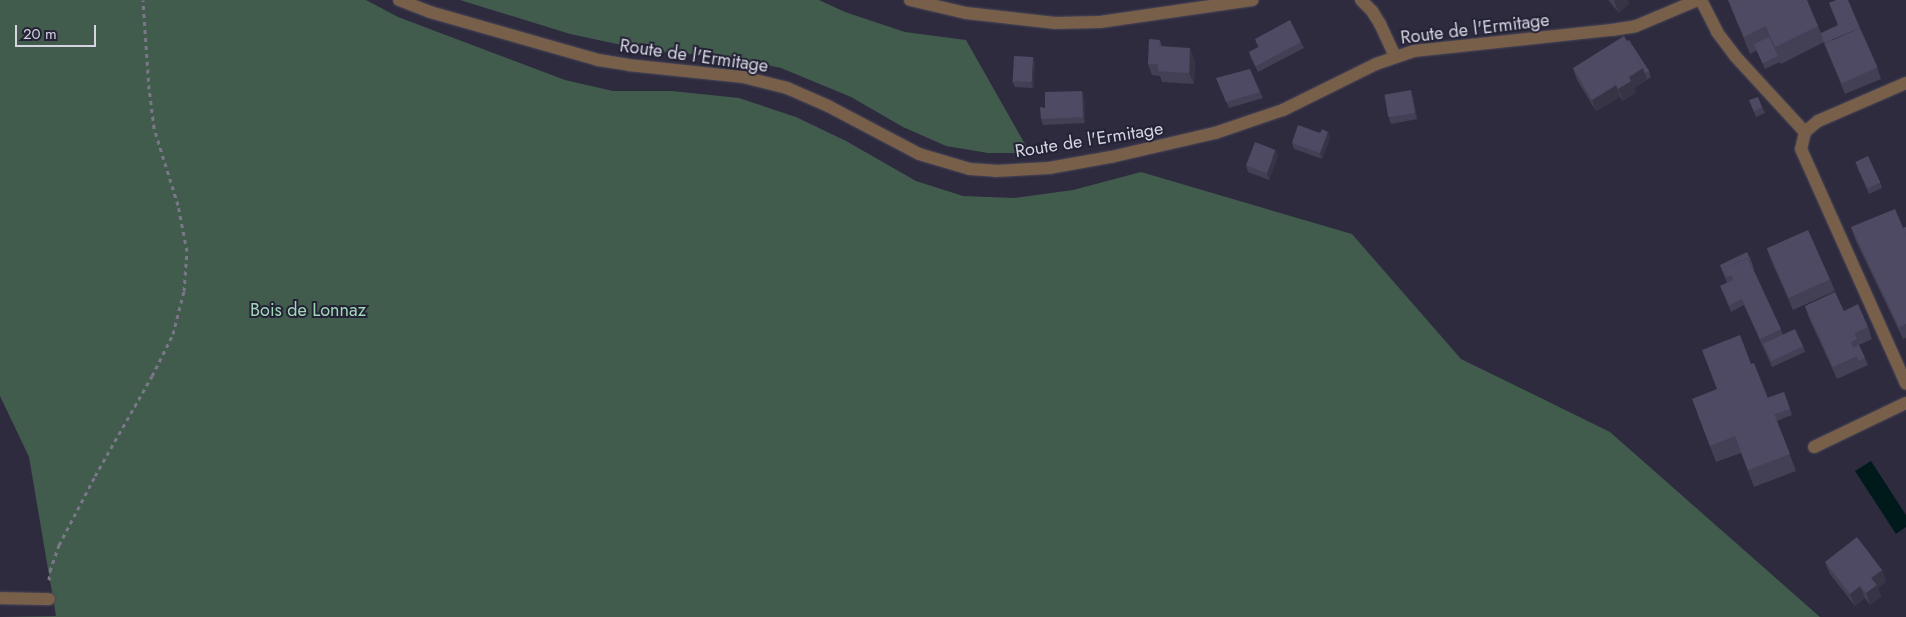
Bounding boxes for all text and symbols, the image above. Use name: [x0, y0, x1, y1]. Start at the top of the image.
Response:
street label: Route de l'Ermitage: [1399, 9, 1551, 49]
scale bar: [18, 15, 99, 47]
text: 20 m: [23, 23, 57, 45]
street label: Route de l'Ermitage: [618, 35, 770, 77]
street label: Route de l'Ermitage: [1013, 118, 1165, 162]
park label: Bois de Lonnaz: [250, 299, 366, 321]

